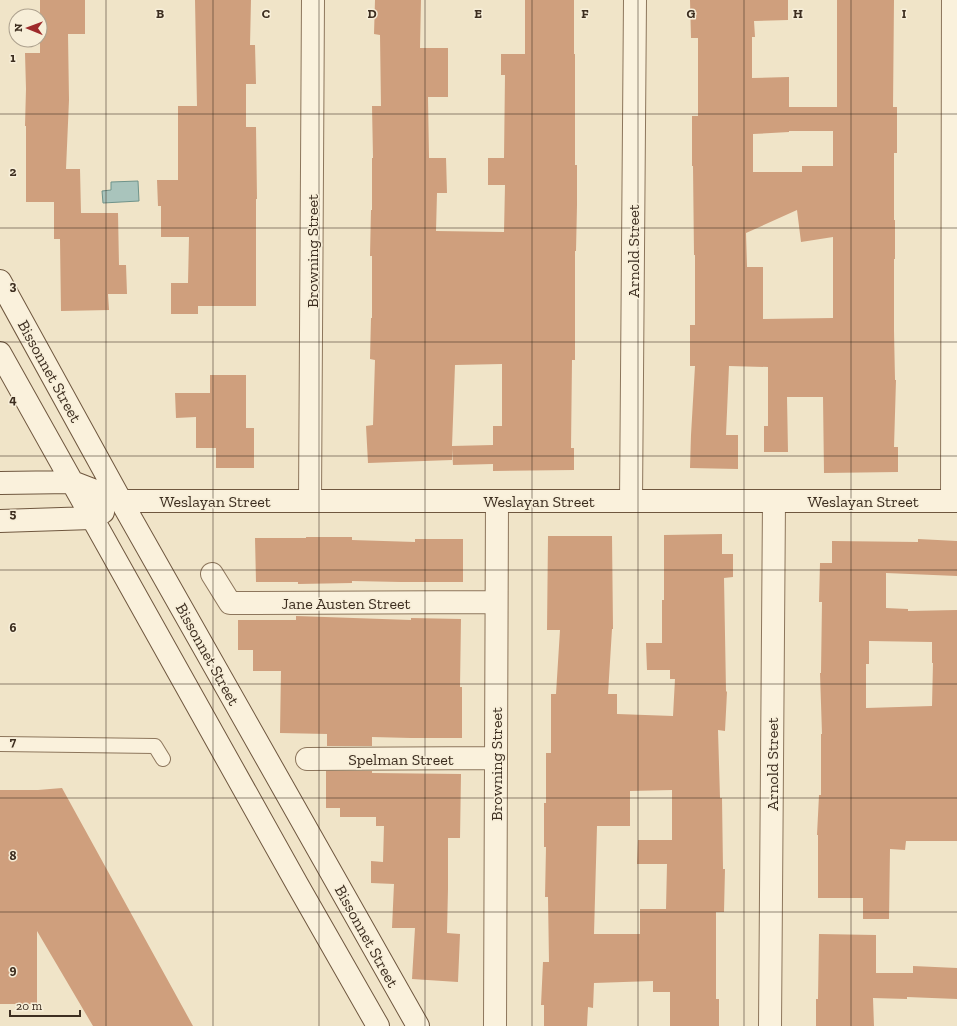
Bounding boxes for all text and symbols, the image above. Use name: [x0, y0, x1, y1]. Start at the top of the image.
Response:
text: B: [156, 6, 164, 21]
text: C: [262, 6, 270, 21]
text: D: [367, 6, 377, 21]
text: E: [474, 6, 482, 21]
text: F: [581, 6, 589, 21]
text: G: [687, 6, 696, 21]
text: H: [793, 6, 803, 21]
text: I: [902, 6, 907, 21]
north arrow: [8, 8, 48, 48]
text: N: [12, 23, 25, 32]
text: 1: [10, 50, 16, 65]
text: 2: [10, 164, 17, 179]
street label: Browning Street: [303, 194, 322, 308]
street label: Arnold Street: [624, 204, 643, 298]
text: 3: [10, 278, 17, 293]
street label: Bissonnet Street: [14, 317, 86, 426]
text: 4: [9, 392, 17, 407]
street label: Weslayan Street: [159, 492, 271, 511]
street label: Weslayan Street: [483, 492, 595, 511]
street label: Weslayan Street: [807, 492, 919, 511]
text: 5: [10, 506, 17, 521]
street label: Jane Austen Street: [282, 594, 411, 613]
street label: Bissonnet Street: [172, 600, 244, 709]
text: 6: [10, 620, 17, 635]
street label: Browning Street: [487, 707, 506, 821]
street label: Arnold Street: [763, 717, 782, 811]
text: 7: [10, 734, 17, 749]
street label: Spelman Street: [348, 750, 454, 769]
text: 8: [9, 848, 17, 863]
street label: Bissonnet Street: [331, 882, 403, 991]
text: 9: [10, 962, 17, 977]
scale bar: [10, 992, 80, 1018]
text: 20 m: [16, 999, 43, 1013]

